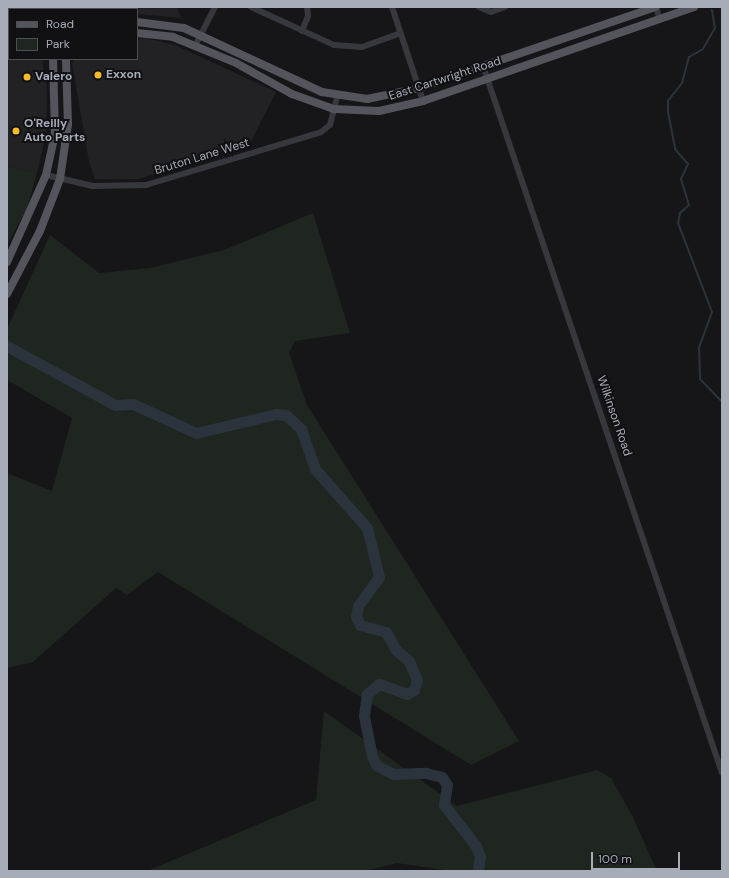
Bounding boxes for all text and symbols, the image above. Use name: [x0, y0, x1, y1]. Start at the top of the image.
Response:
legend: [8, 8, 138, 60]
text: Road: [46, 16, 74, 32]
text: Park: [46, 36, 70, 52]
street label: East Cartwright Road: [387, 54, 503, 104]
place label: Exxon: [106, 68, 141, 82]
place label: Valero: [35, 70, 72, 84]
marker: Exxon: [93, 70, 103, 80]
marker: Valero: [22, 72, 32, 82]
place label: O'Reilly Auto Parts: [24, 117, 85, 145]
marker: O'Reilly Auto Parts: [11, 126, 21, 136]
street label: Bruton Lane West: [153, 136, 251, 178]
street label: Wilkinson Road: [593, 374, 635, 458]
scale bar: [593, 844, 682, 870]
text: 100 m: [598, 851, 632, 867]

